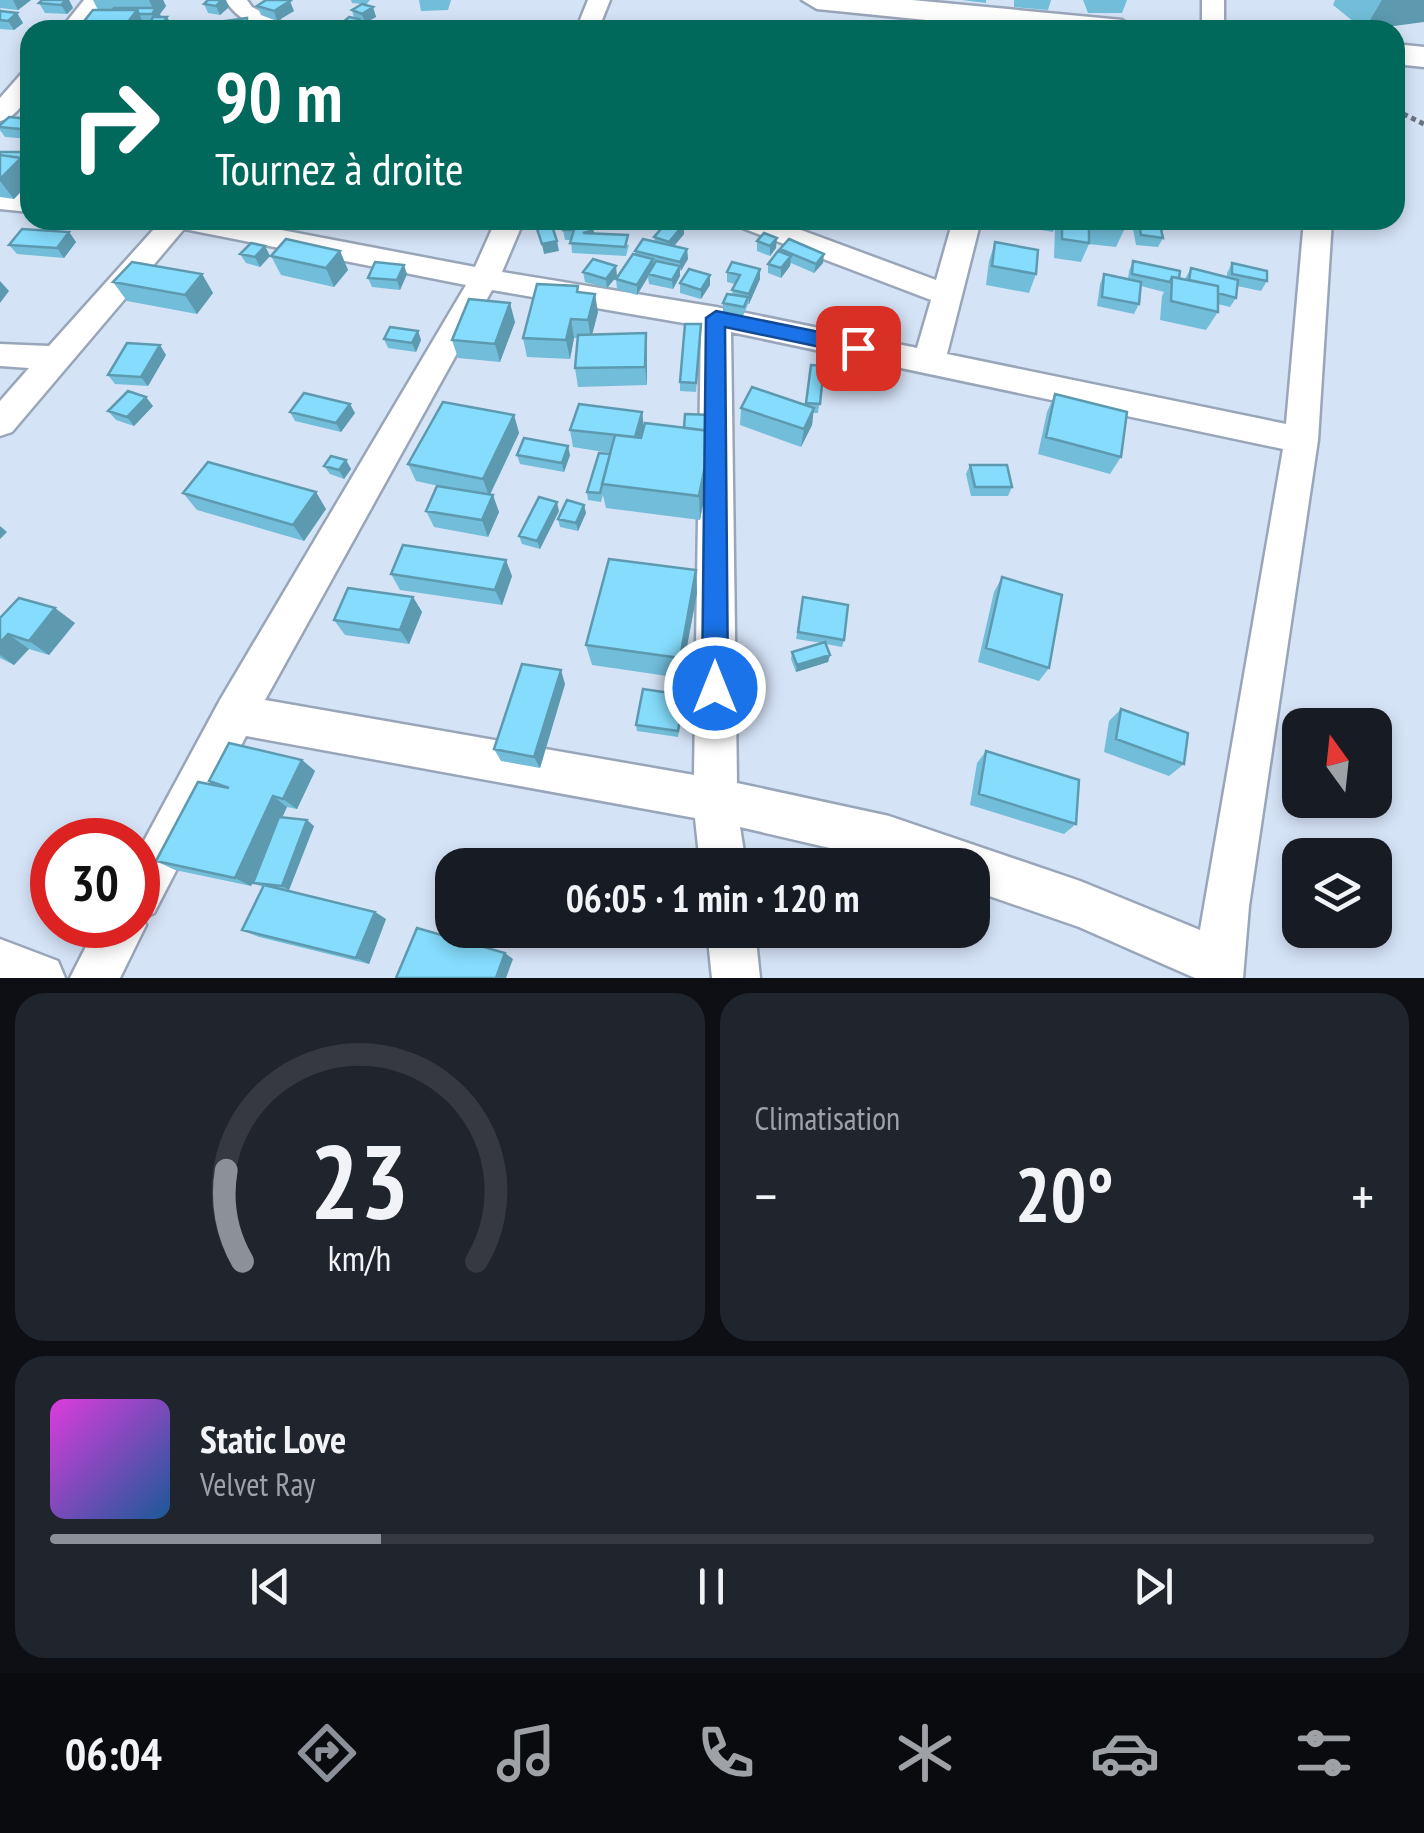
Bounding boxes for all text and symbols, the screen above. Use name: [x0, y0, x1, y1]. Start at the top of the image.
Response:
text: 90 m: [215, 51, 343, 141]
icon: right: [50, 60, 180, 190]
text: Tournez à droite: [215, 139, 464, 197]
pin: [816, 306, 901, 391]
icon: arrive: [831, 321, 886, 376]
position arrow: [663, 636, 767, 740]
north arrow: [1282, 708, 1392, 818]
map controls: [1282, 708, 1392, 948]
speed limit sign: 30: [30, 818, 160, 948]
button: layers: [1282, 838, 1392, 948]
text: 06:05 · 1 min · 120 m: [566, 873, 859, 922]
text: Climatisation: [755, 1097, 900, 1139]
text: 23: [310, 1113, 409, 1248]
text: 20°: [1015, 1146, 1114, 1243]
text: −: [755, 1160, 777, 1231]
text: +: [1351, 1160, 1374, 1231]
text: km/h: [328, 1235, 391, 1281]
text: Static Love: [200, 1414, 346, 1463]
text: Velvet Ray: [200, 1463, 315, 1505]
icon: previous: [243, 1559, 298, 1614]
icon: pause: [684, 1559, 739, 1614]
icon: next: [1126, 1559, 1181, 1614]
icon: directions: [292, 1718, 362, 1788]
icon: music: [491, 1718, 561, 1788]
icon: phone: [691, 1718, 761, 1788]
icon: climate: [890, 1718, 960, 1788]
icon: car: [1090, 1718, 1160, 1788]
icon: filters: [1289, 1718, 1359, 1788]
text: 06:04: [65, 1724, 162, 1782]

